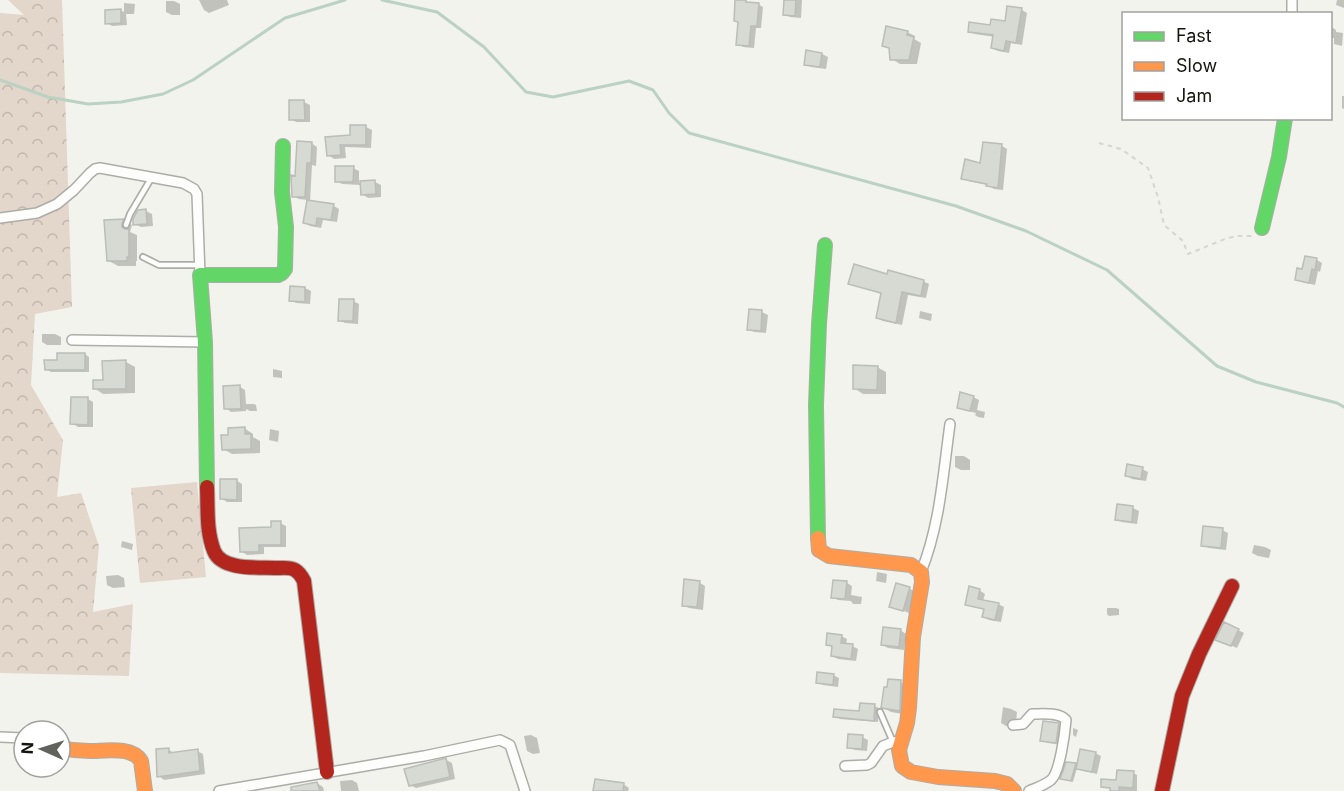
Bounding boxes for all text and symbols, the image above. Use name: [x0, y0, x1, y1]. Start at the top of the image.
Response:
legend: [1122, 12, 1332, 120]
text: Fast: [1176, 25, 1212, 46]
text: Slow: [1176, 55, 1217, 76]
text: Jam: [1176, 85, 1212, 106]
north arrow: [12, 719, 72, 779]
text: N: [17, 742, 37, 755]

